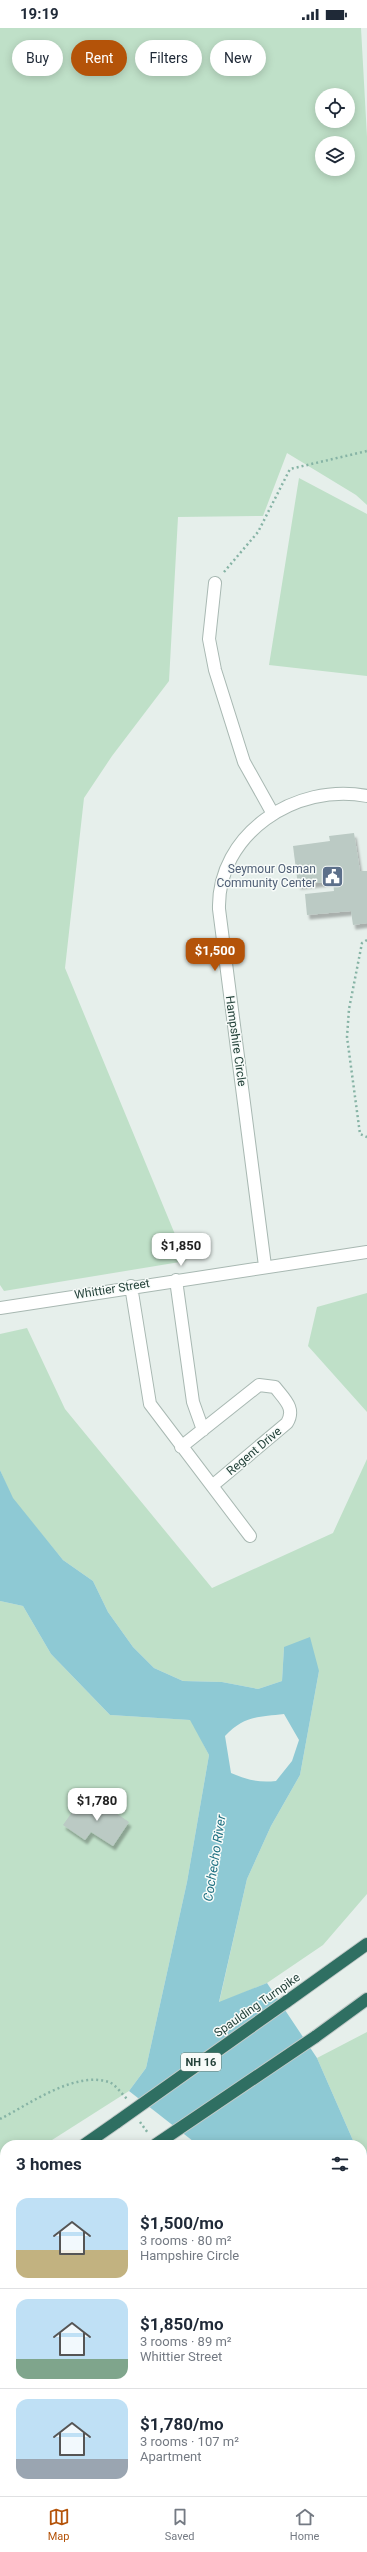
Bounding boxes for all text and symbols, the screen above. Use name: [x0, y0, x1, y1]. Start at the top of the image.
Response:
text: 19:19: [20, 5, 59, 23]
chip: Buy: [12, 40, 63, 76]
chip: Rent: [71, 40, 127, 76]
chip: Filters: [135, 40, 202, 76]
chip: New: [210, 40, 266, 76]
map controls: [315, 88, 355, 176]
button: locate: [315, 88, 355, 128]
button: layers: [315, 136, 355, 176]
place label: Seymour Osman Community Center: [216, 862, 316, 890]
public building icon: Seymour Osman Community Center: [319, 863, 345, 889]
pin: $1,500: [182, 938, 248, 972]
text: $1,500: [195, 943, 235, 958]
street label: Hampshire Circle: [223, 995, 249, 1087]
pin: $1,850: [148, 1233, 214, 1267]
text: $1,850: [161, 1238, 201, 1253]
street label: Whittier Street: [73, 1276, 151, 1302]
street label: Regent Drive: [224, 1424, 284, 1478]
pin: $1,780: [64, 1788, 130, 1822]
text: $1,780: [77, 1793, 117, 1808]
water label: Cochecho River: [200, 1813, 229, 1902]
street label: Spaulding Turnpike: [211, 1970, 303, 2040]
road number: NH 16: [181, 2053, 221, 2071]
icon: filters: [329, 2153, 351, 2175]
text: 3 homes: [16, 2154, 82, 2174]
text: $1,500/mo: [140, 2213, 224, 2233]
icon: home: [48, 2214, 96, 2262]
text: 3 rooms · 80 m²: [140, 2233, 232, 2248]
text: Hampshire Circle: [140, 2248, 239, 2263]
text: $1,850/mo: [140, 2314, 224, 2334]
icon: home: [48, 2315, 96, 2363]
text: 3 rooms · 89 m²: [140, 2334, 232, 2349]
text: Whittier Street: [140, 2349, 222, 2364]
text: $1,780/mo: [140, 2414, 224, 2434]
icon: home: [48, 2415, 96, 2463]
text: 3 rooms · 107 m²: [140, 2434, 239, 2449]
text: Apartment: [140, 2449, 202, 2464]
tab: Map: [48, 2506, 70, 2543]
tab: Saved: [165, 2506, 195, 2543]
tab: Home: [290, 2506, 319, 2543]

